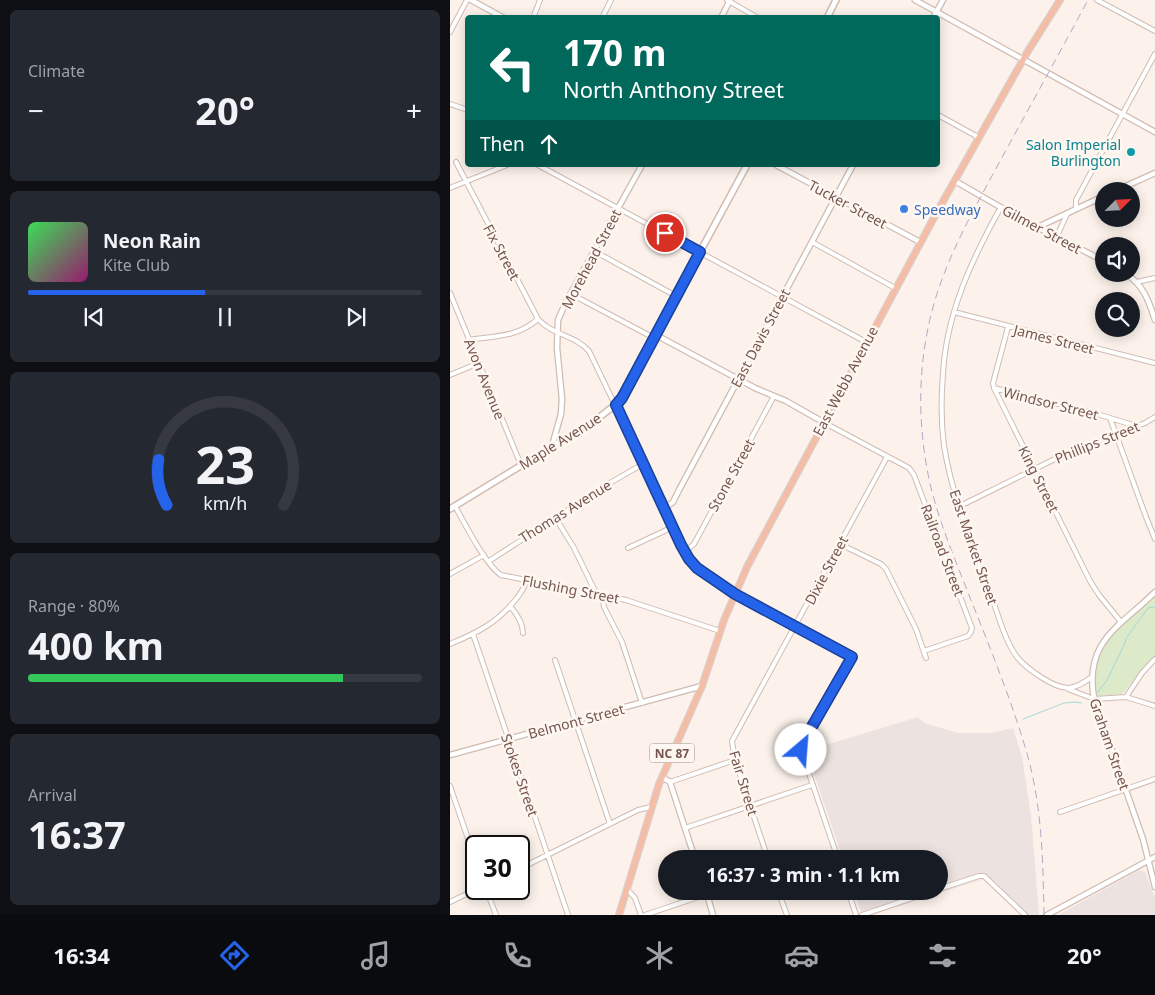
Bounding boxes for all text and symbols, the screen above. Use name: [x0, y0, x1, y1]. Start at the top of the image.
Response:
text: 170 m: [563, 29, 666, 76]
icon: left: [480, 35, 545, 100]
text: Climate: [28, 60, 85, 82]
text: North Anthony Street: [563, 74, 784, 104]
text: 20°: [195, 84, 255, 136]
text: −: [28, 91, 44, 129]
text: +: [406, 91, 422, 129]
icon: ahead: [535, 130, 563, 158]
text: Then: [480, 131, 525, 157]
place label: Salon Imperial Burlington: [1026, 135, 1121, 170]
marker: Salon Imperial Burlington: [1125, 146, 1137, 158]
street label: Tucker Street: [805, 175, 891, 233]
north arrow: [1095, 182, 1140, 228]
map controls: [1095, 182, 1140, 337]
place label: Speedway: [914, 200, 982, 219]
street label: Gilmer Street: [999, 200, 1085, 258]
marker: Speedway: [898, 203, 910, 215]
street label: Morehead Street: [557, 206, 625, 312]
pin: [644, 212, 686, 254]
icon: arrive: [651, 219, 679, 247]
street label: Fix Street: [479, 221, 525, 283]
text: Neon Rain: [103, 228, 201, 254]
button: sound: [1095, 237, 1140, 282]
text: Kite Club: [103, 254, 170, 276]
street label: East Davis Street: [726, 285, 794, 391]
button: search: [1095, 292, 1140, 337]
icon: previous: [80, 303, 108, 331]
icon: pause: [211, 303, 239, 331]
icon: next: [342, 303, 370, 331]
street label: James Street: [1010, 319, 1096, 358]
street label: East Webb Avenue: [808, 323, 882, 439]
street label: Avon Avenue: [460, 336, 510, 423]
street label: Windsor Street: [1001, 382, 1101, 424]
street label: Maple Avenue: [515, 408, 605, 474]
street label: Phillips Street: [1052, 416, 1142, 468]
text: 23: [195, 428, 255, 499]
street label: Stone Street: [703, 435, 759, 515]
street label: King Street: [1014, 442, 1064, 516]
street label: Thomas Avenue: [515, 475, 615, 547]
street label: East Market Street: [945, 487, 1003, 607]
text: km/h: [203, 491, 247, 515]
street label: Railroad Street: [917, 501, 969, 599]
street label: Dixie Street: [800, 532, 852, 608]
street label: Flushing Street: [521, 570, 621, 608]
text: Range · 80%: [28, 595, 120, 617]
text: 400 km: [28, 619, 164, 671]
street label: Graham Street: [1085, 696, 1135, 792]
street label: Belmont Street: [526, 699, 626, 743]
position arrow: [774, 723, 826, 775]
street label: Stokes Street: [497, 731, 543, 819]
road number: NC 87: [650, 744, 694, 762]
street label: Fair Street: [725, 748, 763, 818]
text: Arrival: [28, 784, 77, 806]
text: 16:37: [28, 808, 126, 860]
speed limit sign: 30: [465, 835, 530, 900]
text: 16:37 · 3 min · 1.1 km: [706, 862, 900, 888]
icon: directions: [217, 938, 252, 973]
icon: music: [358, 938, 393, 973]
icon: phone: [500, 938, 535, 973]
icon: climate: [642, 938, 677, 973]
icon: car: [784, 938, 819, 973]
icon: filters: [925, 938, 960, 973]
text: 16:34: [53, 940, 110, 970]
text: 20°: [1067, 940, 1102, 970]

